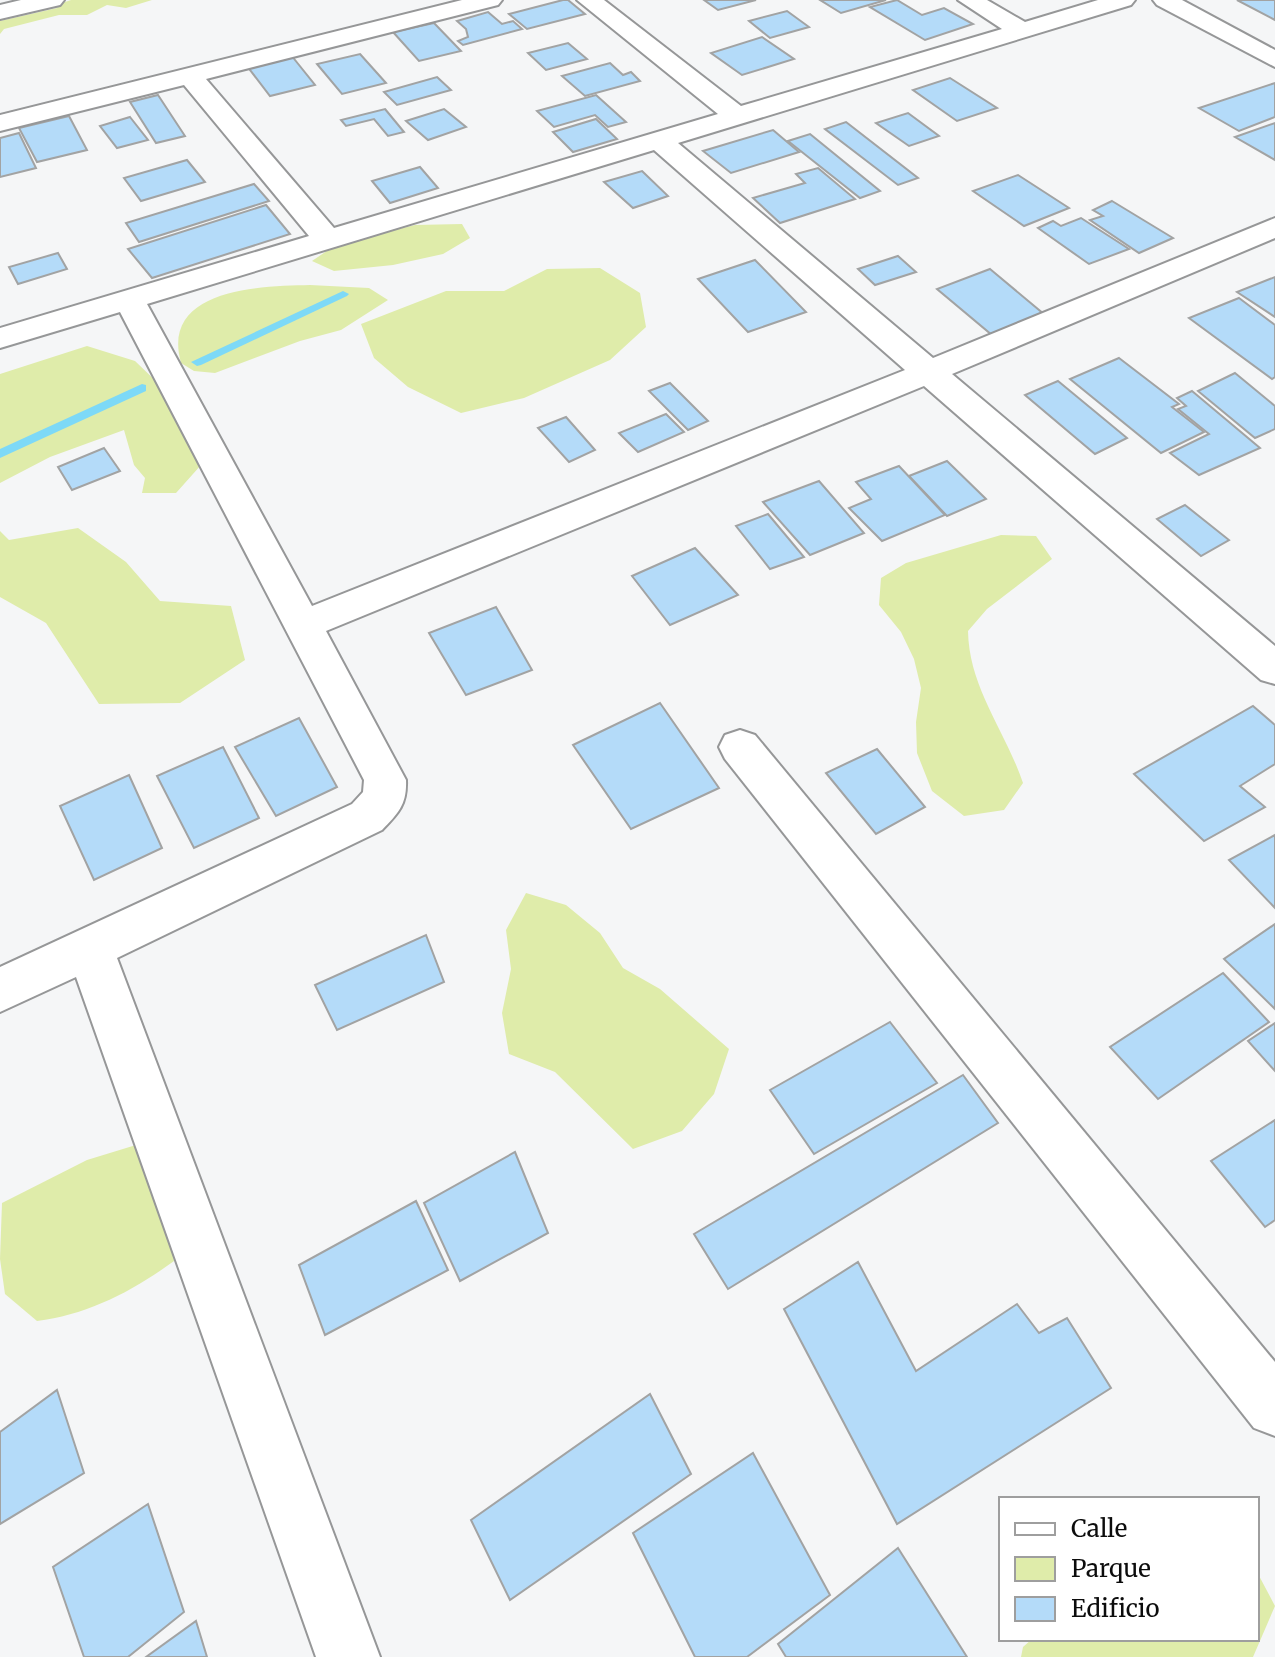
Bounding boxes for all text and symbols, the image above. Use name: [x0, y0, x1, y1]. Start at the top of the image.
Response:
legend: [999, 1497, 1259, 1641]
text: Calle: [1071, 1513, 1127, 1544]
text: Parque: [1071, 1553, 1151, 1584]
text: Edificio: [1071, 1593, 1159, 1624]

